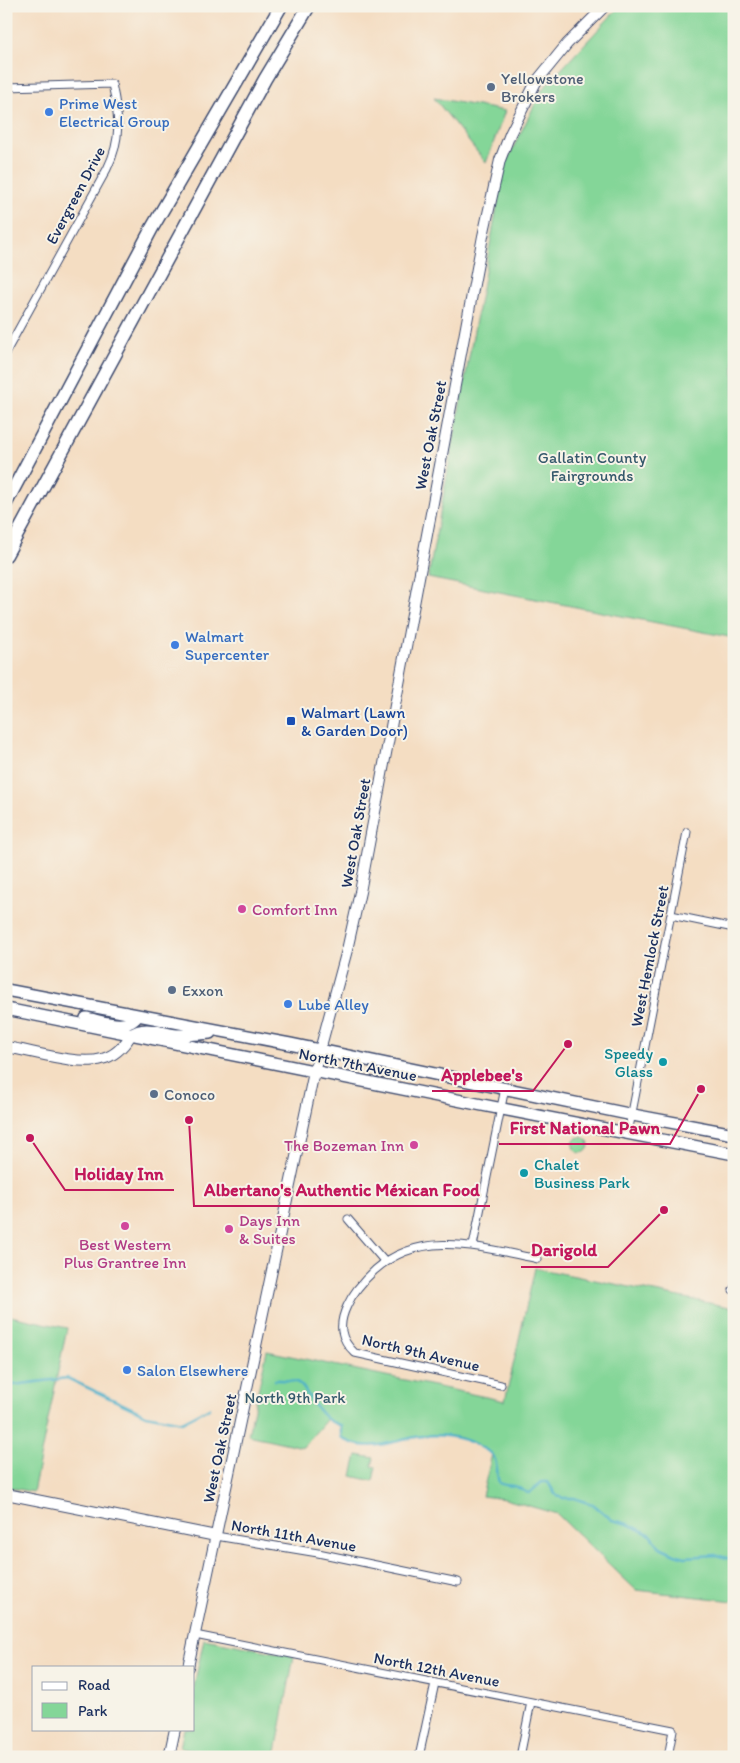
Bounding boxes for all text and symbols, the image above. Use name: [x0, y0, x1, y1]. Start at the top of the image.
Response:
place label: Yellowstone Brokers: [501, 69, 584, 106]
marker: Yellowstone Brokers: [485, 81, 497, 93]
place label: Prime West Electrical Group: [59, 94, 170, 131]
marker: Prime West Electrical Group: [43, 106, 55, 118]
street label: Evergreen Drive: [42, 143, 109, 247]
street label: West Oak Street: [411, 379, 450, 491]
park label: Gallatin County Fairgrounds: [538, 448, 647, 485]
place label: Walmart Supercenter: [185, 627, 270, 664]
marker: Walmart Supercenter: [169, 639, 181, 651]
place label: Walmart (Lawn & Garden Door): [301, 703, 408, 740]
marker: Walmart (Lawn & Garden Door): [285, 715, 297, 727]
street label: West Oak Street: [336, 777, 375, 890]
street label: West Hemlock Street: [626, 884, 673, 1028]
place label: Comfort Inn: [252, 900, 338, 919]
marker: Comfort Inn: [236, 903, 248, 915]
place label: Exxon: [182, 981, 223, 1000]
marker: Exxon: [166, 984, 178, 996]
place label: Lube Alley: [298, 995, 369, 1014]
marker: Lube Alley: [282, 998, 294, 1010]
street label: North 7th Avenue: [297, 1044, 419, 1085]
place label: Speedy Glass: [604, 1044, 653, 1081]
marker: Speedy Glass: [657, 1056, 669, 1068]
callout: Applebee's: [432, 1058, 533, 1091]
text: Applebee's: [440, 1064, 523, 1086]
place label: Conoco: [164, 1085, 215, 1104]
marker: Conoco: [148, 1088, 160, 1100]
callout: First National Pawn: [499, 1111, 670, 1144]
text: First National Pawn: [510, 1117, 661, 1139]
place label: The Bozeman Inn: [284, 1136, 404, 1155]
marker: The Bozeman Inn: [408, 1139, 420, 1151]
place label: Chalet Business Park: [534, 1155, 631, 1192]
callout: Holiday Inn: [65, 1157, 174, 1190]
text: Holiday Inn: [74, 1163, 164, 1185]
marker: Chalet Business Park: [518, 1167, 530, 1179]
callout: Albertano's Authentic Méxican Food: [194, 1173, 490, 1206]
text: Albertano's Authentic Méxican Food: [203, 1179, 480, 1201]
place label: Days Inn & Suites: [239, 1211, 300, 1248]
marker: Best Western Plus Grantree Inn: [119, 1220, 131, 1232]
marker: Days Inn & Suites: [223, 1223, 235, 1235]
callout: Darigold: [521, 1234, 608, 1267]
place label: Best Western Plus Grantree Inn: [64, 1235, 187, 1272]
text: Darigold: [531, 1239, 598, 1261]
street label: North 9th Avenue: [360, 1330, 482, 1375]
place label: Salon Elsewhere: [137, 1361, 248, 1380]
marker: Salon Elsewhere: [121, 1364, 133, 1376]
park label: North 9th Park: [244, 1388, 346, 1407]
street label: West Oak Street: [199, 1392, 240, 1504]
street label: North 11th Avenue: [230, 1515, 358, 1556]
street label: North 12th Avenue: [372, 1648, 502, 1691]
legend: [32, 1666, 195, 1730]
text: Road: [78, 1676, 111, 1694]
text: Park: [78, 1702, 108, 1720]

